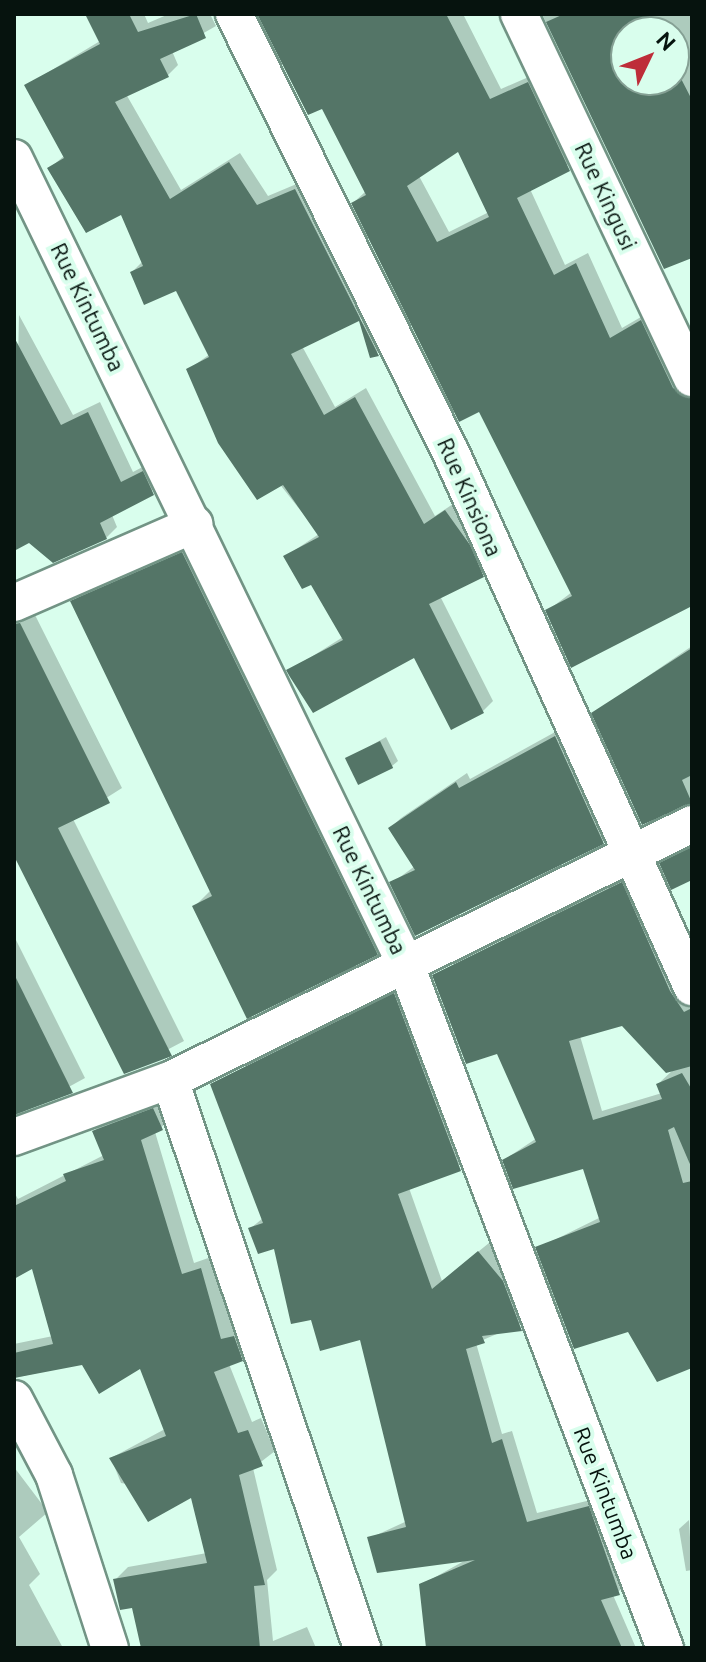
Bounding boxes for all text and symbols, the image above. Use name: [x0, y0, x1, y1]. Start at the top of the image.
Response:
north arrow: [610, 16, 690, 96]
text: N: [652, 26, 681, 55]
street label: Rue Kingusi: [570, 138, 642, 254]
street label: Rue Kintumba: [46, 238, 130, 376]
street label: Rue Kinsiona: [432, 434, 508, 560]
street label: Rue Kintumba: [328, 821, 412, 959]
street label: Rue Kintumba: [569, 1423, 643, 1563]

